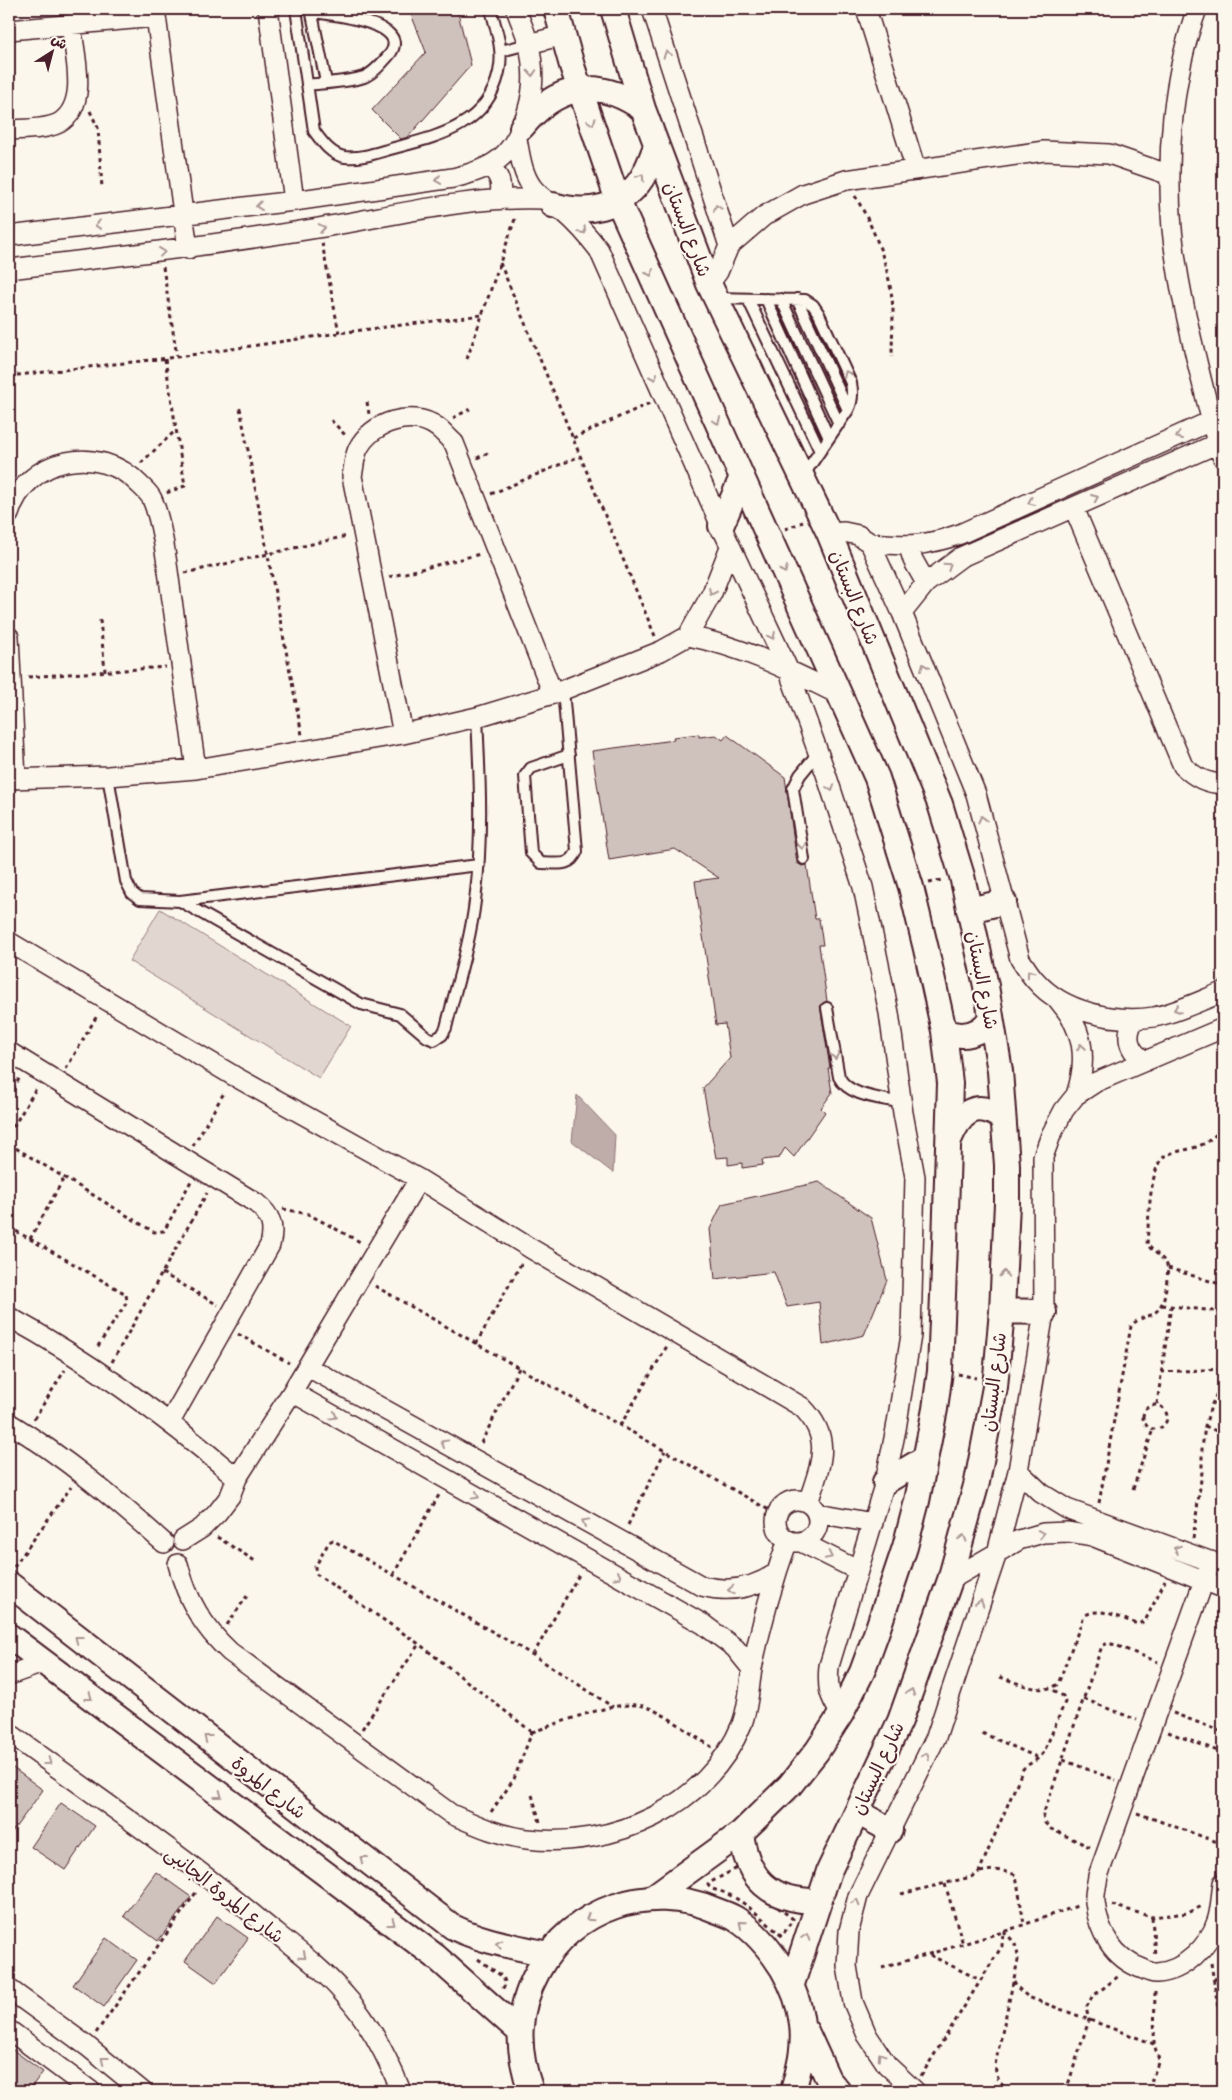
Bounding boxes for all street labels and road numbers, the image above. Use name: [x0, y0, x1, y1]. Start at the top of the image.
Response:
street label: شارع البستان: [657, 178, 718, 281]
street label: شارع البستان: [823, 546, 886, 649]
street label: شارع البستان: [960, 928, 1005, 1032]
street label: شارع البستان: [974, 1331, 1013, 1433]
street label: شارع البستان: [844, 1717, 911, 1819]
street label: شارع المروة: [226, 1750, 312, 1825]
street label: شارع المروة الجانبى: [159, 1839, 290, 1950]

